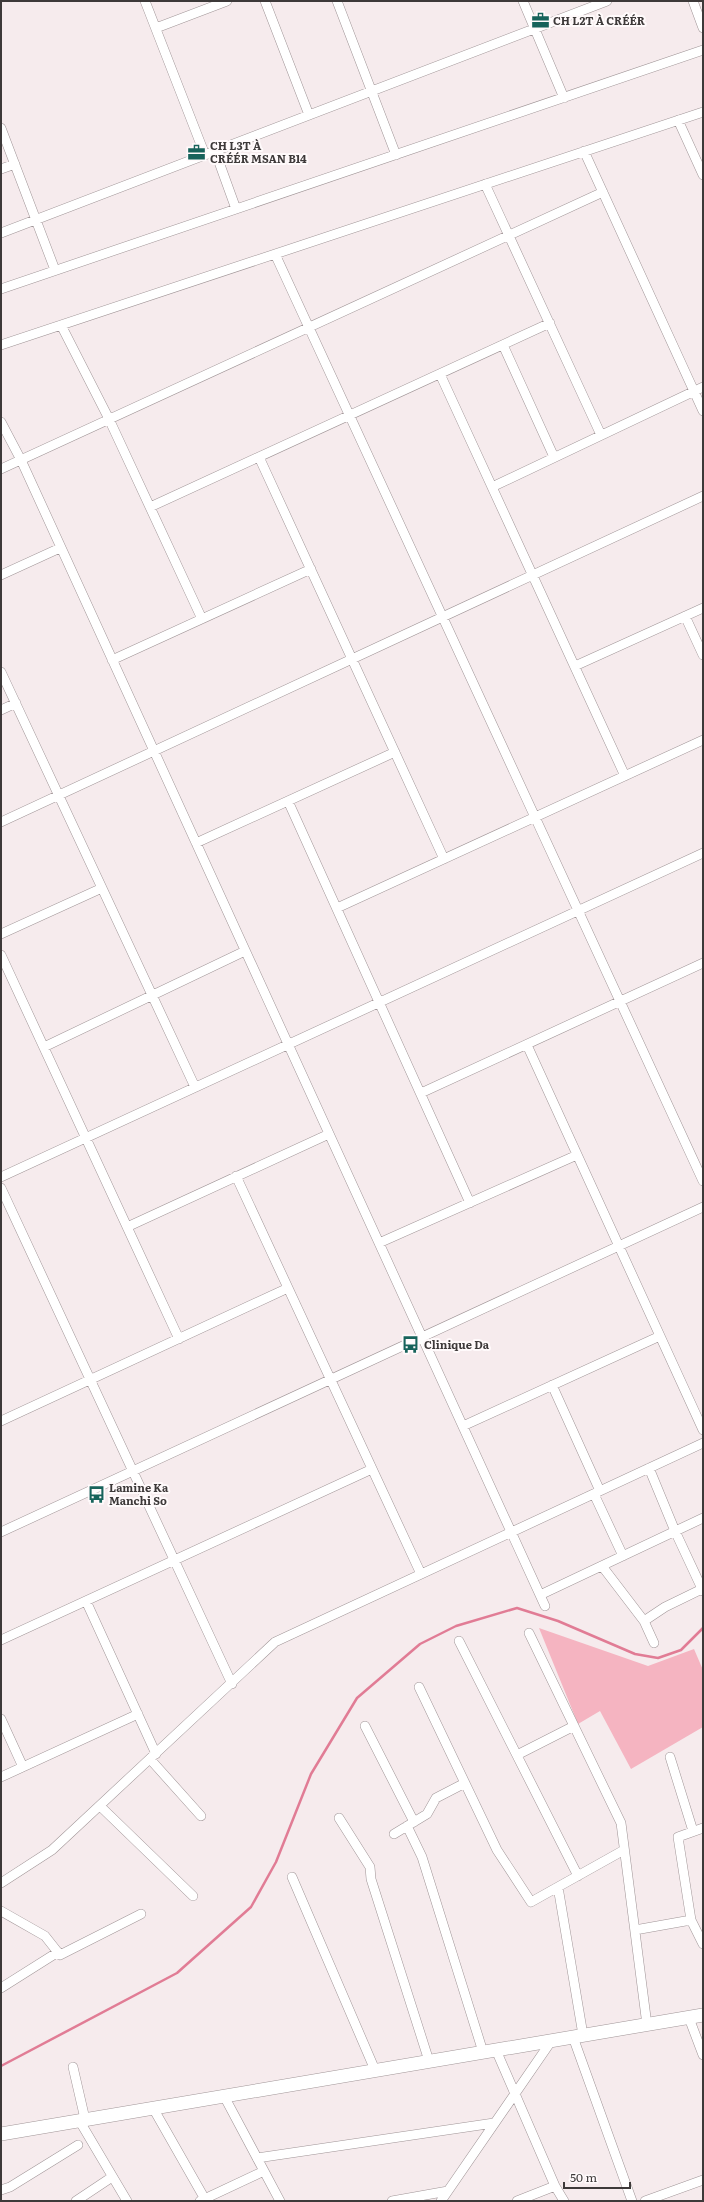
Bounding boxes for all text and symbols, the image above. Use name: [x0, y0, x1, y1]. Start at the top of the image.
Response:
office icon: CH L2T À CRÉÉR: [530, 11, 550, 31]
place label: CH L2T À CRÉÉR: [553, 12, 646, 28]
place label: CH L3T À CRÉÉR MSAN B14: [210, 137, 307, 166]
office icon: CH L3T À CRÉÉR MSAN B14: [187, 142, 207, 162]
bus stop icon: Clinique Da: [401, 1335, 421, 1355]
place label: Clinique Da: [424, 1336, 490, 1352]
place label: Lamine Ka Manchi So: [109, 1479, 169, 1508]
bus stop icon: Lamine Ka Manchi So: [86, 1484, 106, 1504]
scale bar: [564, 2164, 630, 2190]
text: 50 m: [570, 2168, 597, 2186]

